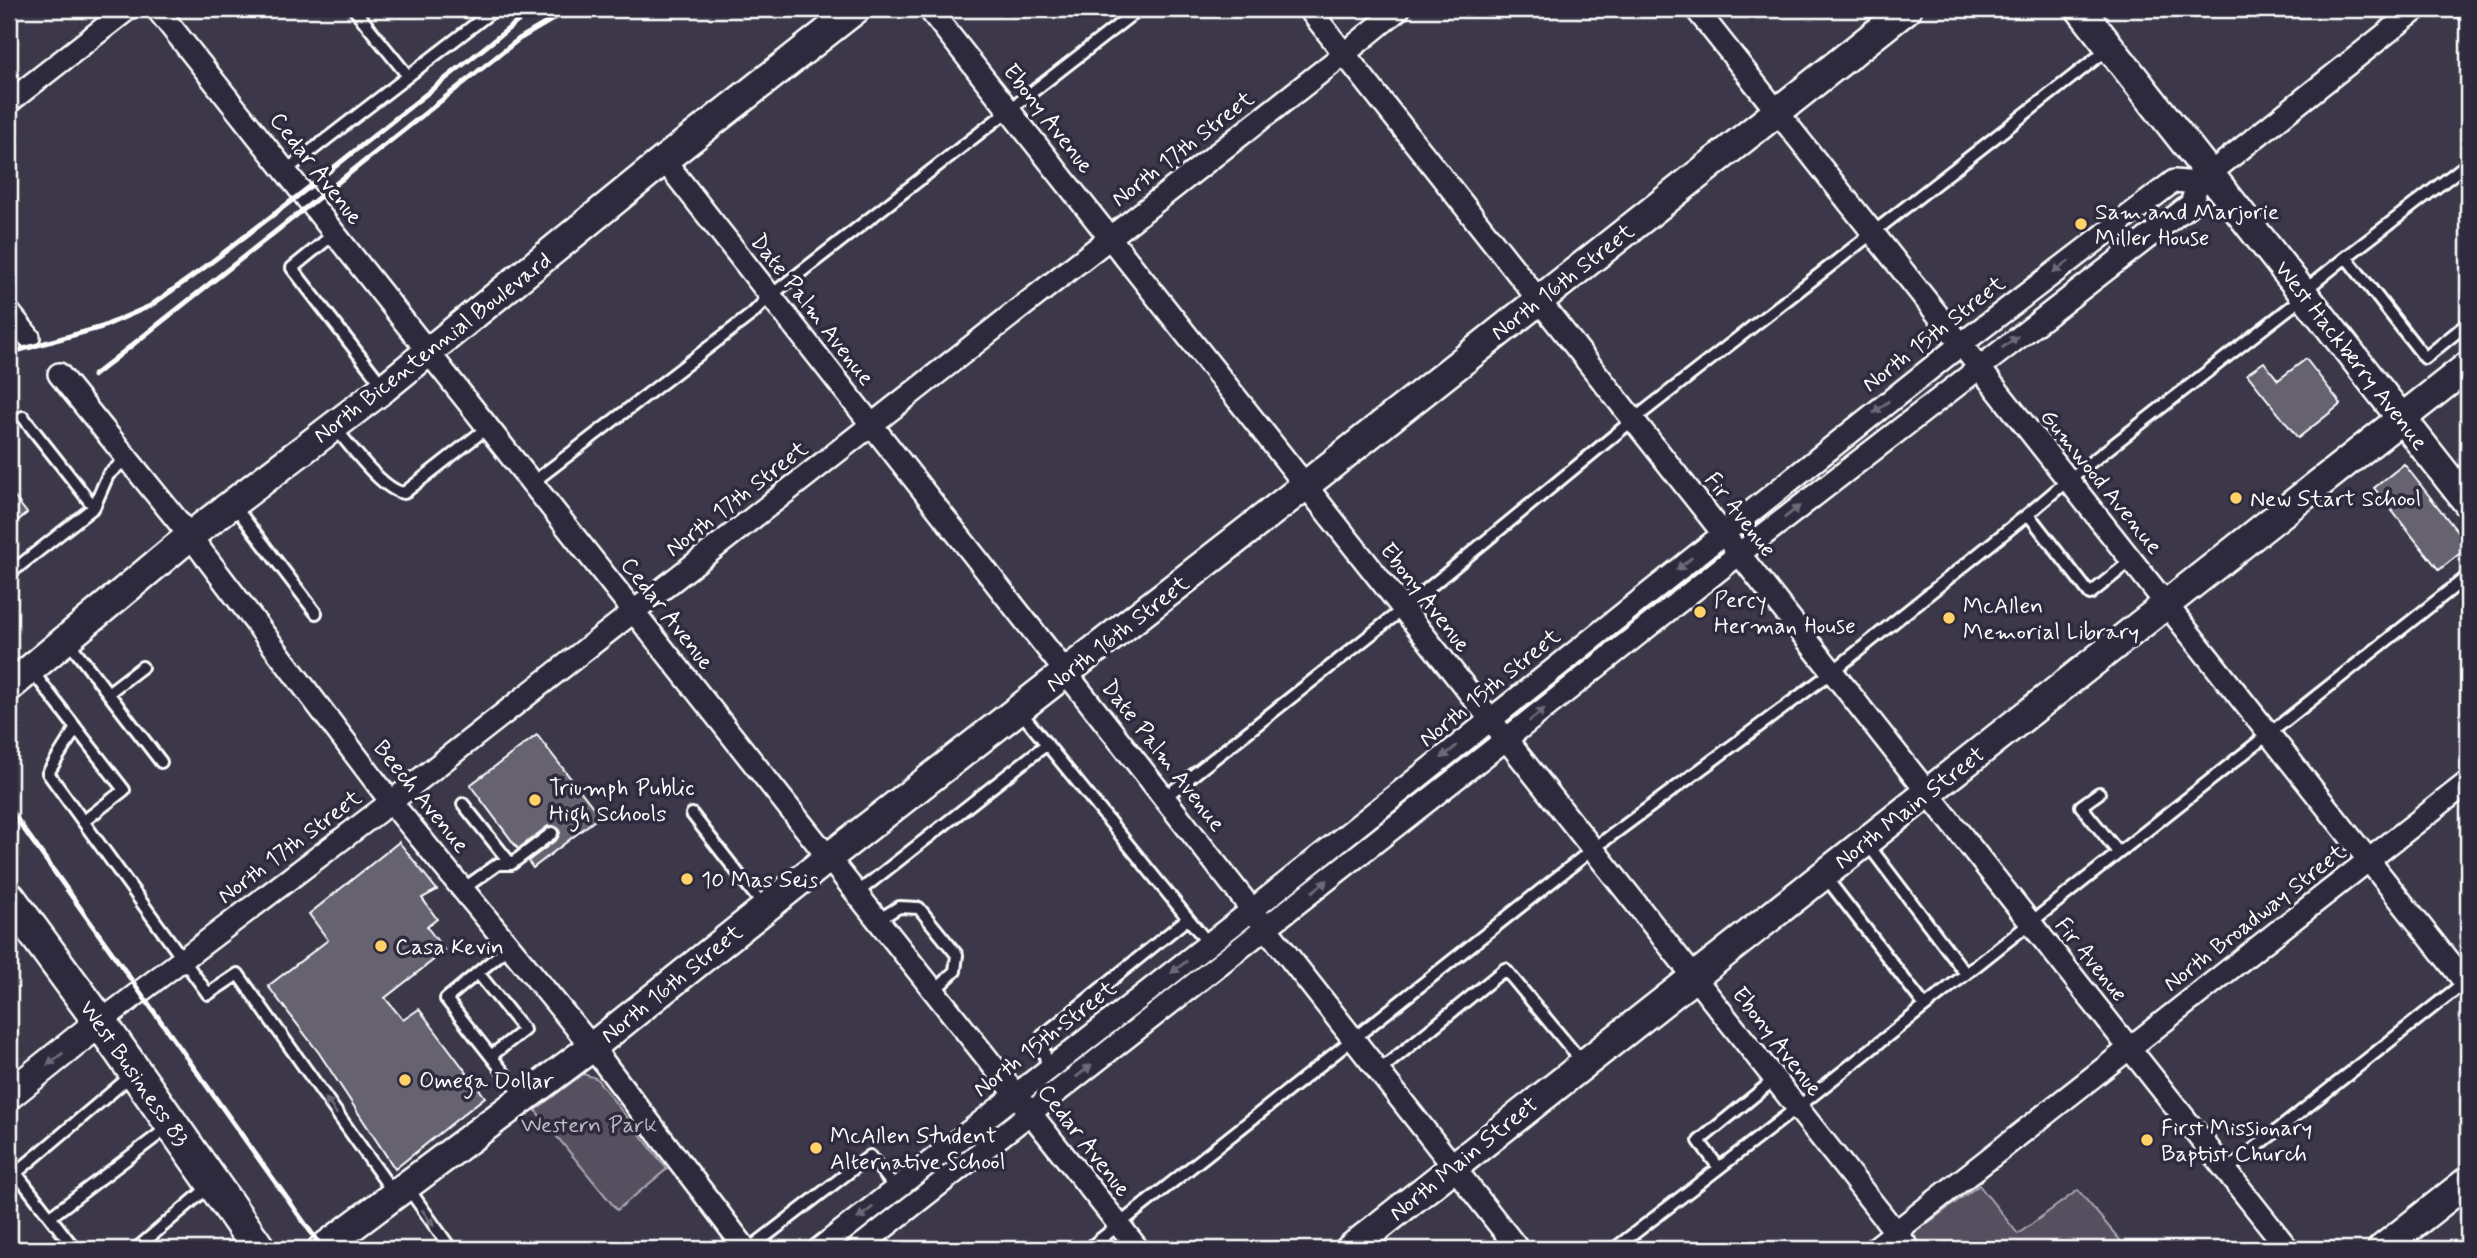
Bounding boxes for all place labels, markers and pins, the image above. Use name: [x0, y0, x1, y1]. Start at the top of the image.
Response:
place label: Sam and Marjorie Miller House: [2095, 198, 2279, 254]
marker: Sam and Marjorie Miller House: [2073, 216, 2089, 232]
place label: New Start School: [2250, 485, 2421, 515]
marker: New Start School: [2228, 490, 2244, 506]
place label: Percy Herman House: [1714, 586, 1856, 642]
place label: McAllen Memorial Library: [1963, 592, 2139, 648]
marker: Percy Herman House: [1692, 604, 1708, 620]
marker: McAllen Memorial Library: [1941, 610, 1957, 626]
place label: Triumph Public High Schools: [549, 774, 695, 832]
marker: Triumph Public High Schools: [527, 792, 543, 808]
place label: 10 Mas Seis: [701, 866, 818, 896]
marker: 10 Mas Seis: [679, 871, 695, 887]
place label: Casa Kevin: [395, 933, 504, 963]
marker: Casa Kevin: [373, 938, 389, 954]
place label: Omega Dollar: [419, 1067, 554, 1099]
marker: Omega Dollar: [397, 1072, 413, 1088]
place label: First Missionary Baptist Church: [2161, 1114, 2312, 1170]
place label: McAllen Student Alternative School: [830, 1122, 1005, 1178]
marker: First Missionary Baptist Church: [2139, 1132, 2155, 1148]
marker: McAllen Student Alternative School: [808, 1140, 824, 1156]

